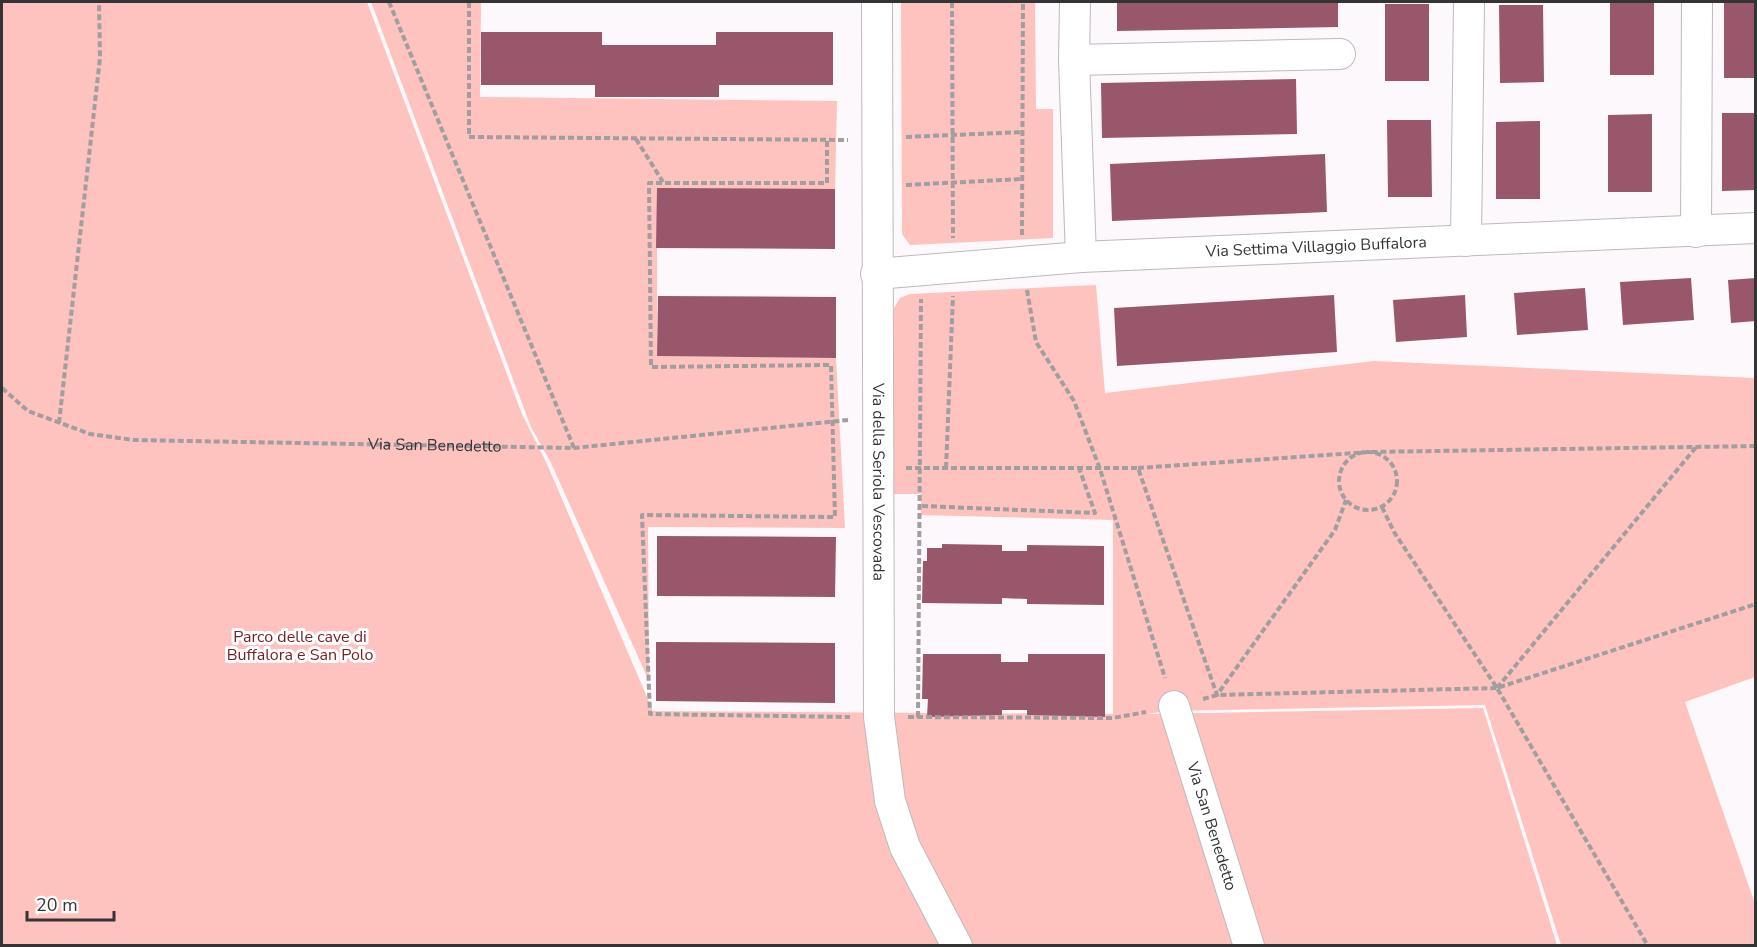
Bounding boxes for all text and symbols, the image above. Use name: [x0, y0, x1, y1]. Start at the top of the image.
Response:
street label: Via Settima Villaggio Buffalora: [1204, 231, 1427, 263]
street label: Via della Seriola Vescovada: [867, 382, 890, 581]
street label: Via San Benedetto: [367, 433, 502, 458]
park label: Parco delle cave di Buffalora e San Polo: [227, 626, 373, 666]
street label: Via San Benedetto: [1181, 758, 1242, 893]
scale bar: [27, 884, 114, 922]
text: 20 m: [36, 893, 78, 917]

